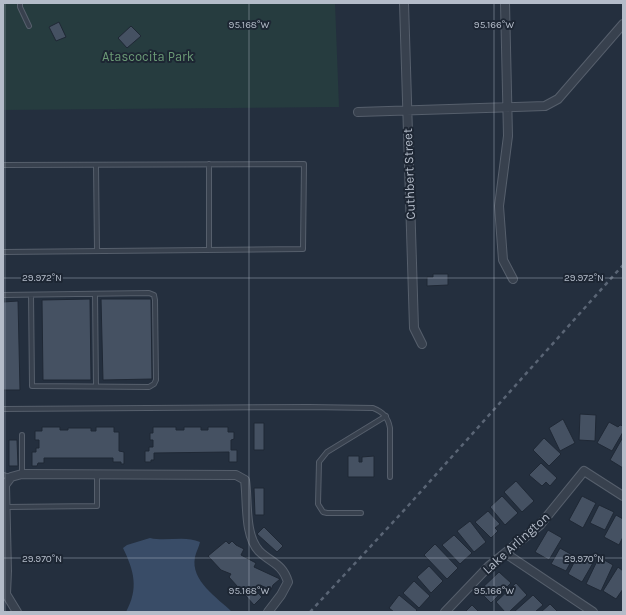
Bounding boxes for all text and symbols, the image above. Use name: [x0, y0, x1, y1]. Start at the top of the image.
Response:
text: 95.168°W: [229, 19, 269, 31]
text: 95.166°W: [474, 19, 514, 31]
park label: Atascocita Park: [102, 49, 194, 64]
street label: Cuthbert Street: [400, 128, 418, 220]
text: 29.972°N: [22, 272, 62, 284]
text: 29.972°N: [564, 272, 604, 284]
street label: Lake Arlington: [479, 509, 553, 577]
text: 29.970°N: [22, 553, 62, 565]
text: 29.970°N: [564, 553, 604, 565]
text: 95.168°W: [229, 585, 269, 597]
text: 95.166°W: [474, 585, 514, 597]

